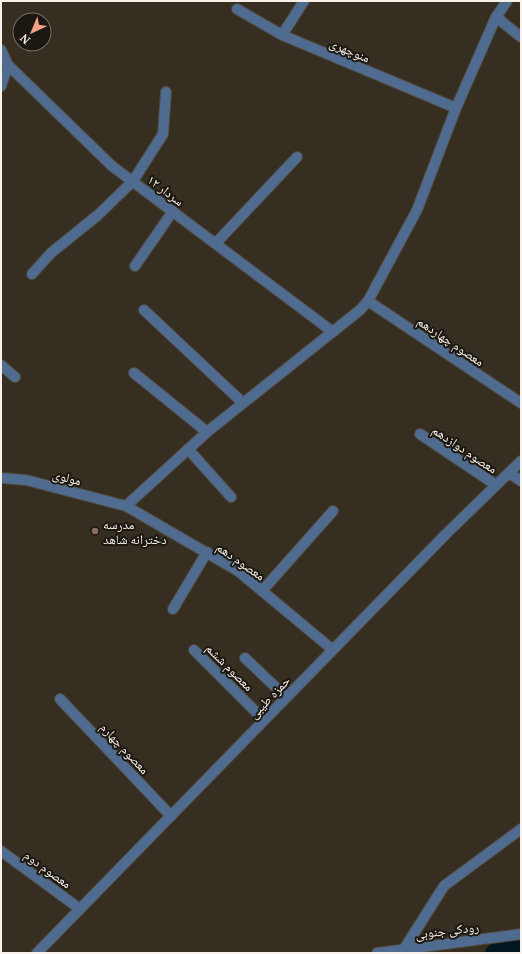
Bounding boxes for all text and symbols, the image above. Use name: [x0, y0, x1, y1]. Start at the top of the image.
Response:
north arrow: [12, 12, 52, 52]
text: N: [16, 28, 36, 48]
street label: منوچهری: [325, 33, 373, 70]
street label: سردار ۱۲: [141, 170, 188, 213]
street label: معصوم چهاردهم: [412, 312, 488, 373]
street label: معصوم دوازدهم: [427, 421, 501, 481]
street label: مولوی: [50, 465, 83, 493]
place label: مدرسه دخترانه شاهد: [103, 515, 167, 552]
marker: مدرسه دخترانه شاهد: [90, 526, 100, 536]
street label: معصوم دهم: [211, 538, 269, 588]
street label: معصوم ششم: [199, 639, 258, 698]
street label: حمزه طیبی: [244, 672, 297, 725]
street label: معصوم چهارم: [93, 718, 154, 781]
street label: معصوم دوم: [18, 846, 75, 896]
street label: رودکی جنوبی: [414, 917, 481, 947]

